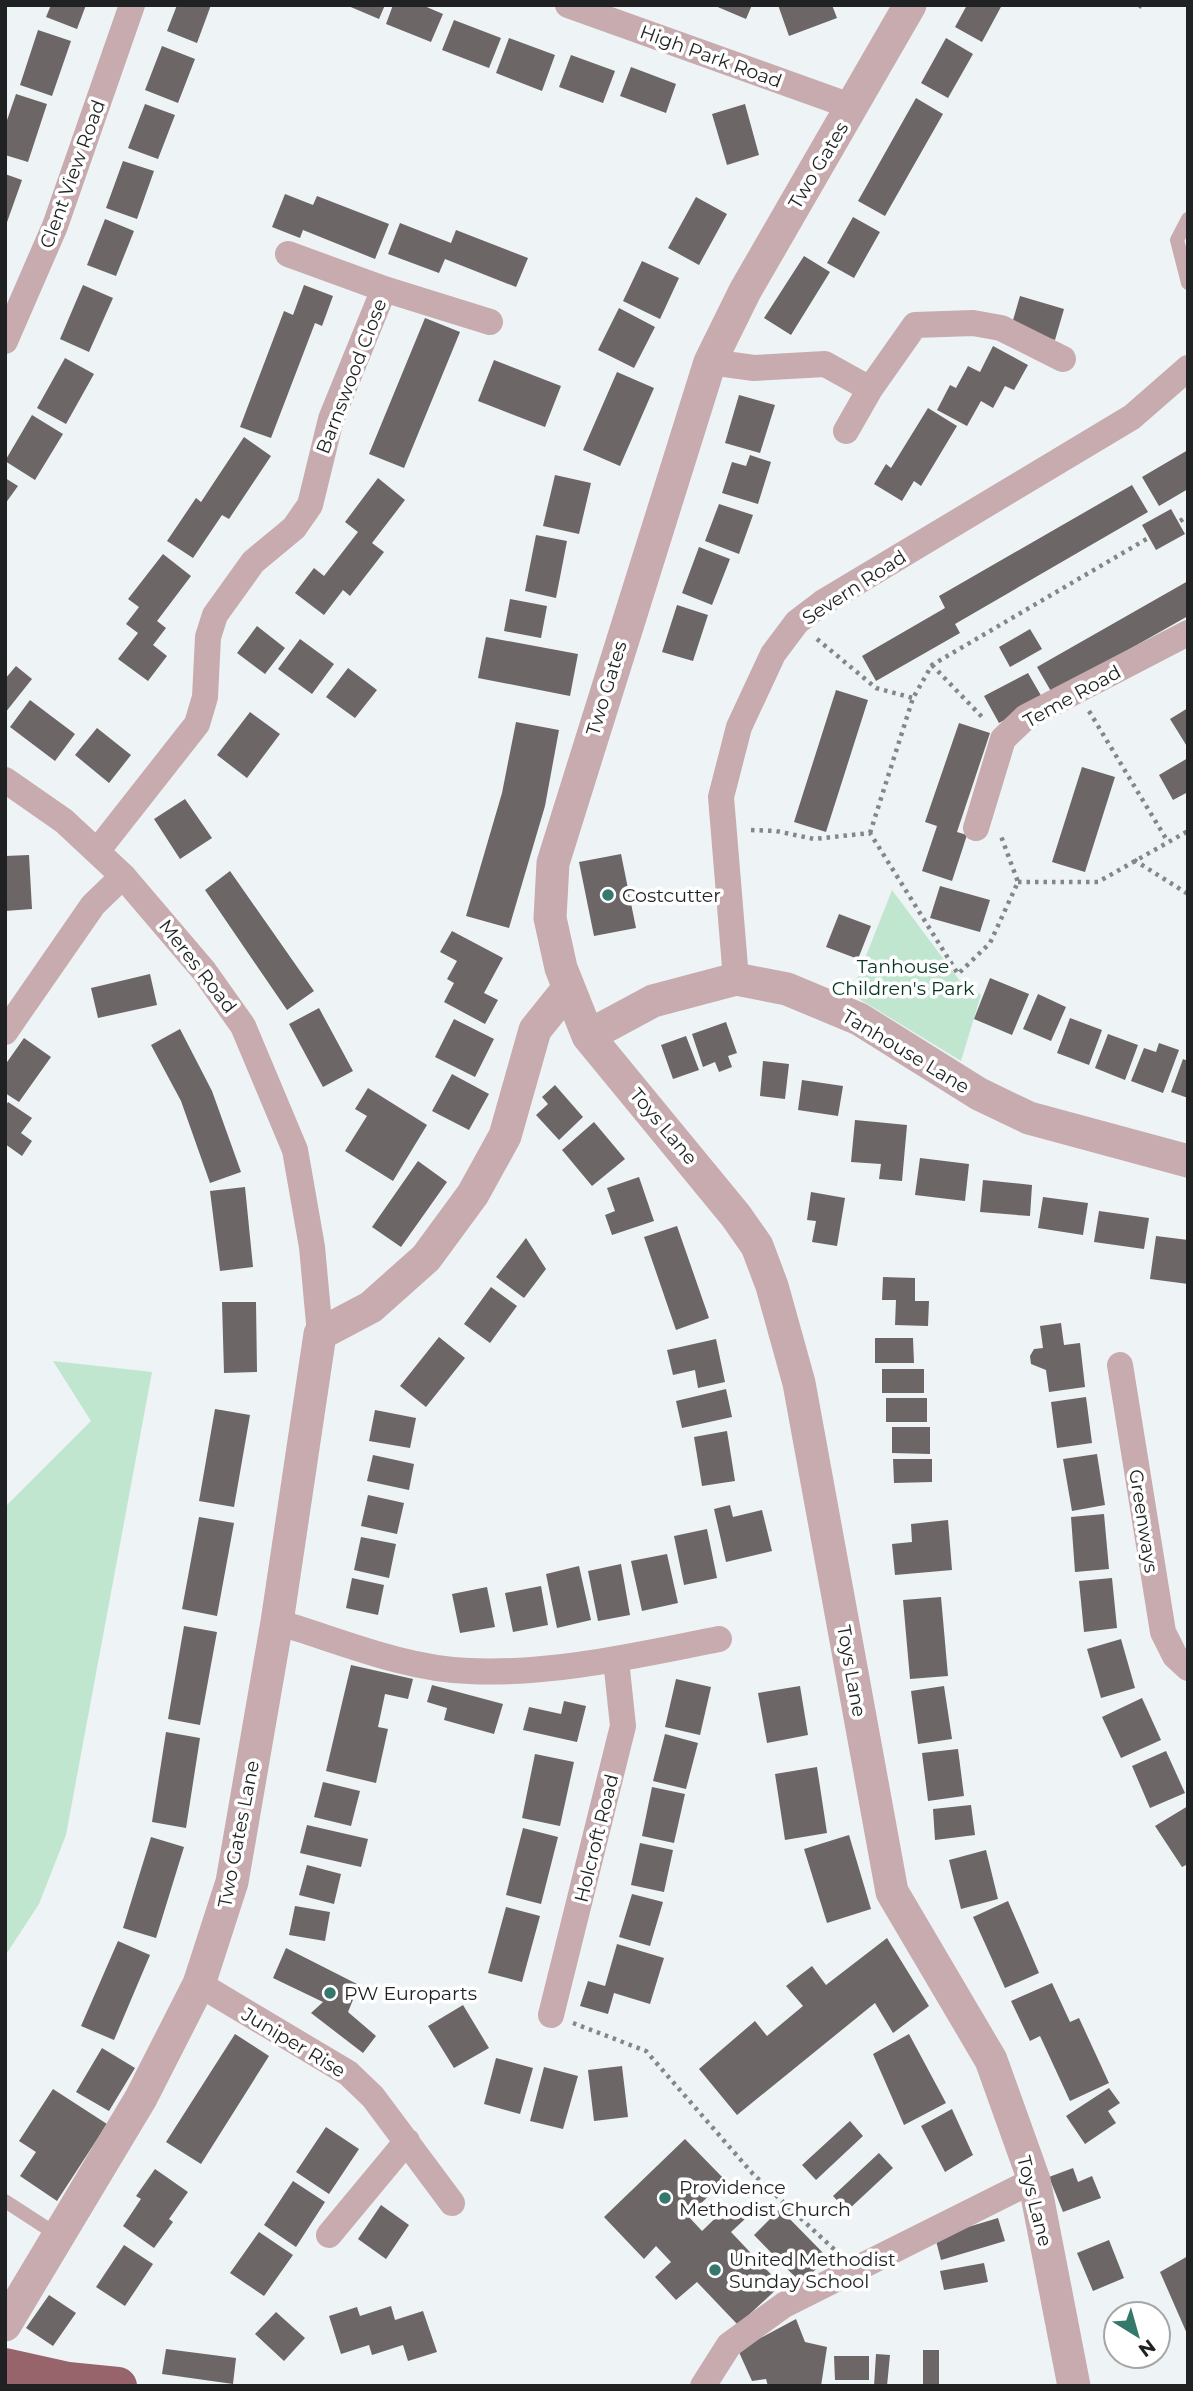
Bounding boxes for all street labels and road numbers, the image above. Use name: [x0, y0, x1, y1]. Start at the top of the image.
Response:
street label: High Park Road: [637, 20, 785, 93]
street label: Clent View Road: [35, 97, 110, 252]
street label: Two Gates: [783, 118, 853, 213]
street label: Barnswood Close: [311, 295, 392, 457]
street label: Severn Road: [798, 545, 911, 630]
street label: Two Gates: [581, 638, 632, 738]
street label: Teme Road: [1020, 660, 1125, 733]
street label: Meres Road: [154, 915, 241, 1018]
street label: Tanhouse Lane: [838, 1004, 974, 1098]
street label: Toys Lane: [625, 1083, 702, 1169]
street label: Greenways: [1124, 1468, 1163, 1574]
street label: Toys Lane: [832, 1623, 871, 1719]
street label: Two Gates Lane: [213, 1759, 264, 1910]
street label: Holcroft Road: [569, 1772, 624, 1905]
street label: Juniper Rise: [237, 2002, 350, 2082]
street label: Toys Lane: [1012, 2153, 1057, 2249]

